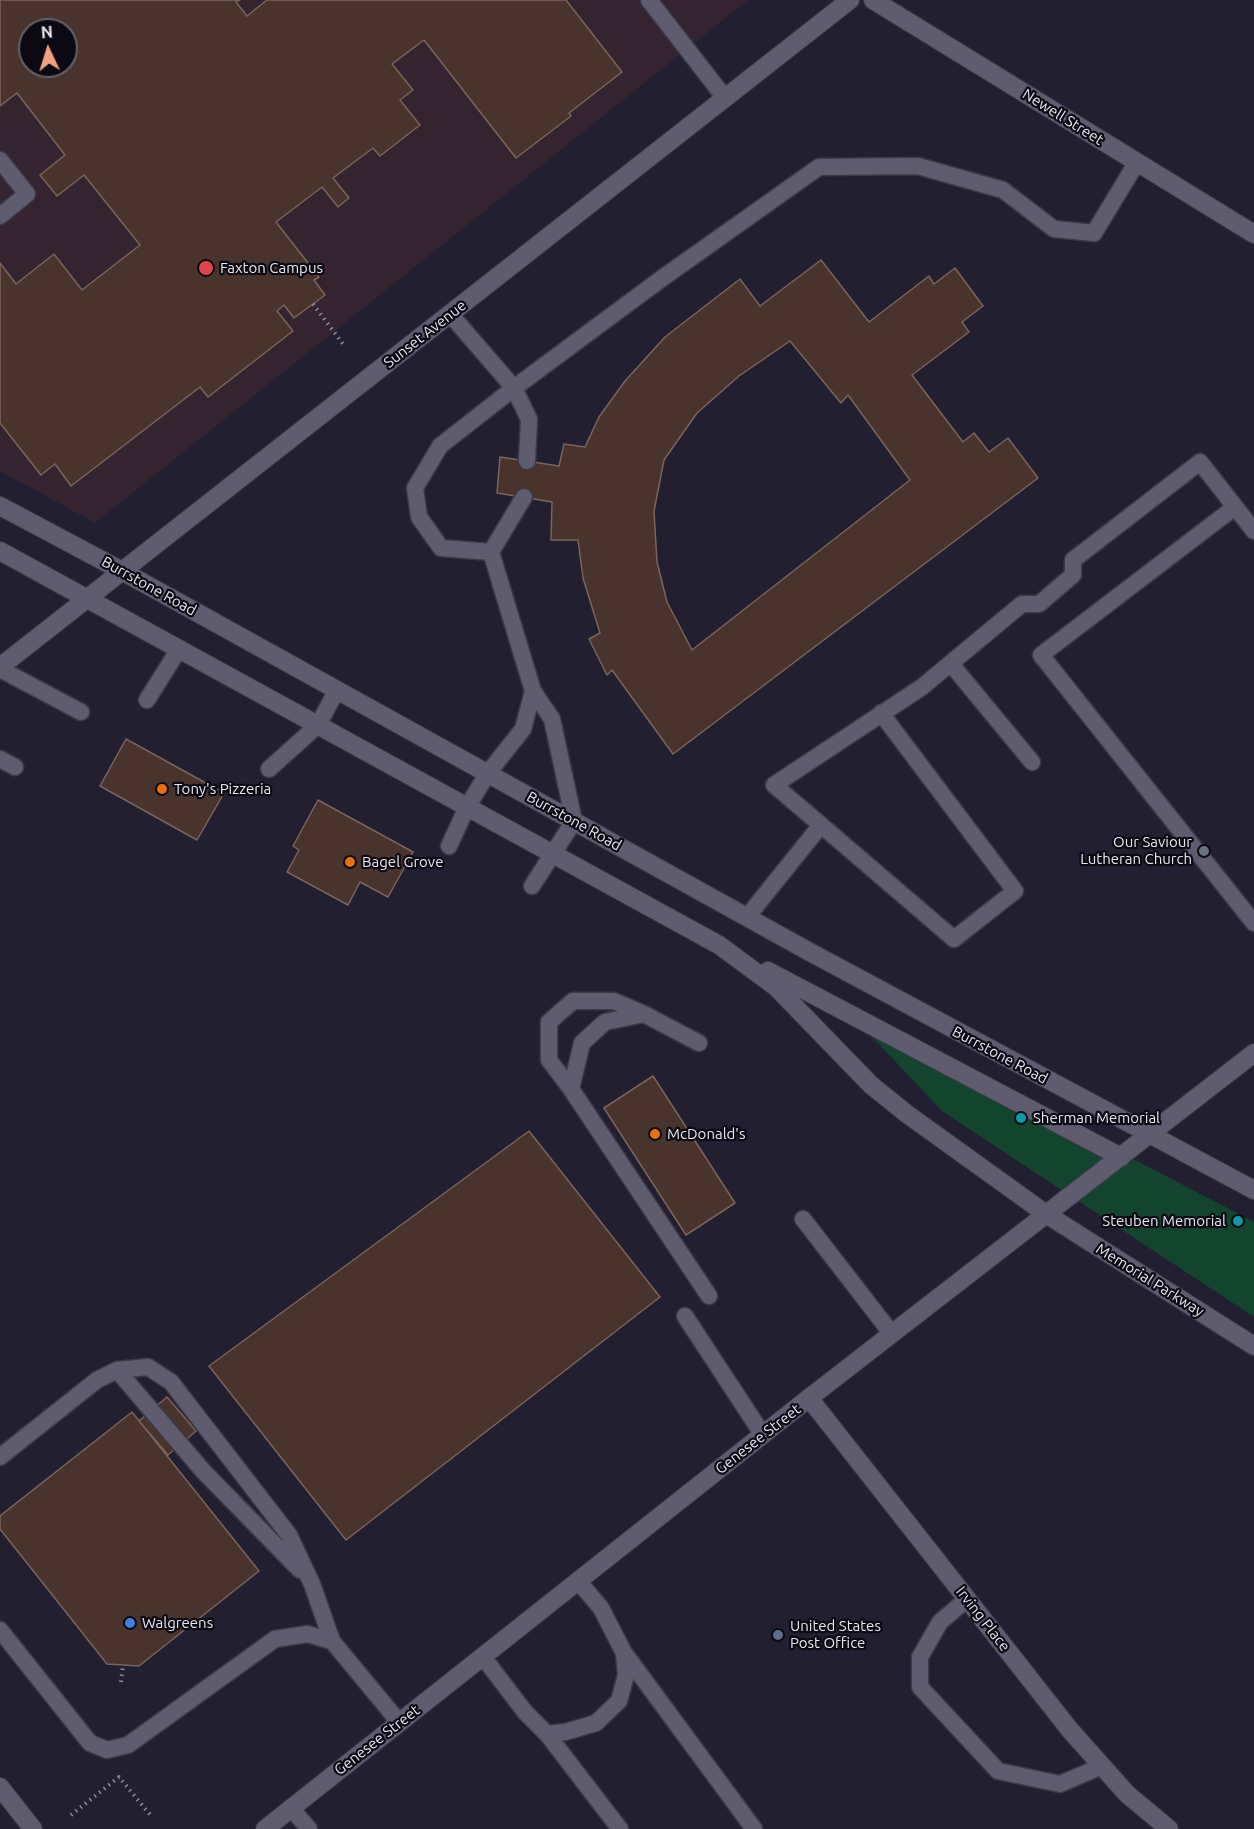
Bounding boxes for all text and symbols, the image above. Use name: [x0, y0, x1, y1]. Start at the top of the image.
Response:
north arrow: [18, 18, 78, 78]
text: N: [40, 23, 53, 41]
street label: Newell Street: [1019, 85, 1107, 149]
marker: Faxton Campus: [197, 259, 215, 277]
place label: Faxton Campus: [220, 259, 323, 277]
street label: Sunset Avenue: [380, 296, 470, 372]
street label: Burrstone Road: [99, 553, 199, 619]
place label: Tony's Pizzeria: [174, 780, 271, 798]
marker: Tony's Pizzeria: [155, 782, 169, 796]
street label: Burrstone Road: [524, 788, 624, 854]
place label: Our Saviour Lutheran Church: [1080, 833, 1192, 868]
marker: Our Saviour Lutheran Church: [1197, 844, 1211, 858]
place label: Bagel Grove: [362, 853, 443, 871]
marker: Bagel Grove: [343, 855, 357, 869]
street label: Burrstone Road: [949, 1022, 1051, 1088]
place label: Sherman Memorial: [1033, 1109, 1160, 1127]
marker: Sherman Memorial: [1014, 1111, 1028, 1125]
place label: McDonald's: [667, 1125, 745, 1143]
marker: McDonald's: [648, 1127, 662, 1141]
place label: Steuben Memorial: [1102, 1212, 1226, 1230]
marker: Steuben Memorial: [1231, 1214, 1245, 1228]
street label: Memorial Parkway: [1093, 1240, 1207, 1320]
street label: Genesee Street: [712, 1400, 804, 1478]
street label: Irving Place: [952, 1583, 1014, 1655]
place label: Walgreens: [142, 1614, 213, 1632]
marker: Walgreens: [123, 1616, 137, 1630]
place label: United States Post Office: [790, 1617, 881, 1652]
marker: United States Post Office: [771, 1628, 785, 1642]
street label: Genesee Street: [331, 1701, 423, 1779]

